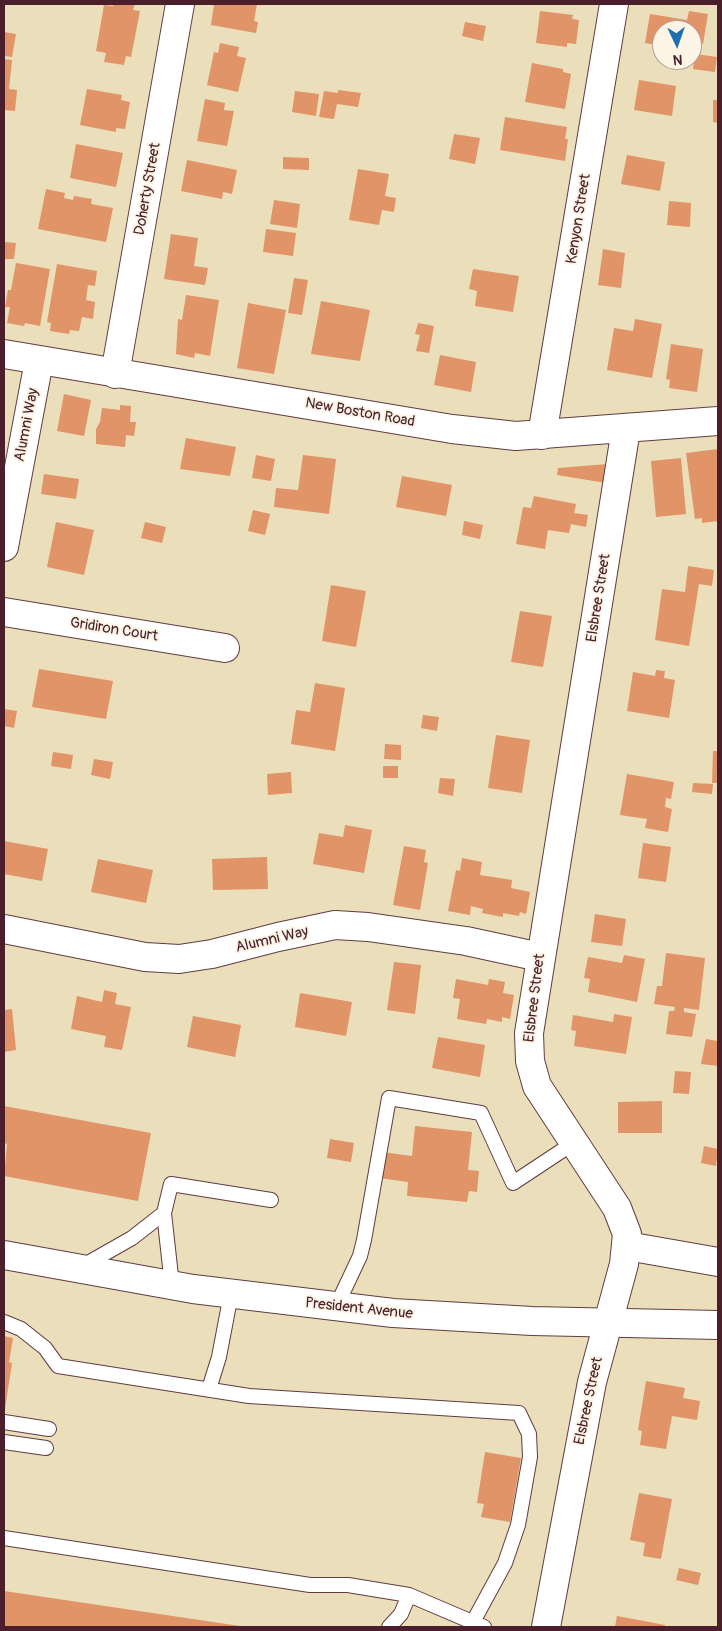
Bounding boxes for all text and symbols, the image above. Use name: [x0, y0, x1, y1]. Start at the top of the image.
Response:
north arrow: [652, 20, 702, 70]
text: N: [673, 51, 683, 68]
street label: Doherty Street: [131, 141, 165, 237]
street label: Kenyon Street: [563, 173, 595, 265]
street label: Alumni Way: [11, 387, 43, 463]
street label: New Boston Road: [304, 395, 416, 431]
street label: Elsbree Street: [583, 553, 615, 643]
street label: Gridiron Court: [69, 614, 159, 646]
street label: Alumni Way: [234, 923, 310, 957]
street label: Elsbree Street: [521, 953, 549, 1043]
street label: President Avenue: [304, 1294, 414, 1324]
street label: Elsbree Street: [571, 1355, 607, 1447]

